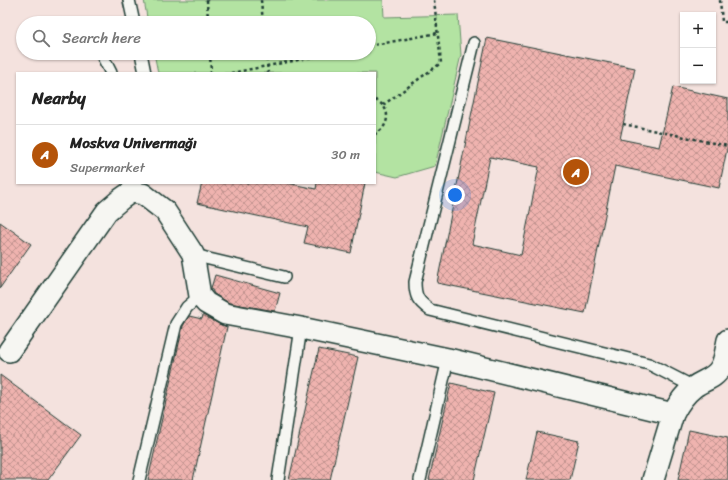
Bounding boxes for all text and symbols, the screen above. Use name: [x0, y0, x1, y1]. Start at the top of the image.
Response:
map controls: [680, 12, 716, 84]
button: +: [680, 12, 716, 48]
search box: [16, 16, 376, 60]
text: Search here: [62, 25, 141, 51]
icon: search: [30, 27, 52, 49]
button: −: [680, 48, 716, 84]
text: Nearby: [32, 83, 86, 113]
text: Moskva Univermağı: [70, 130, 197, 156]
text: A: [41, 143, 49, 166]
text: 30 m: [331, 143, 360, 166]
text: Supermarket: [70, 156, 145, 179]
pin: A: [563, 157, 589, 187]
your location: [445, 185, 465, 205]

